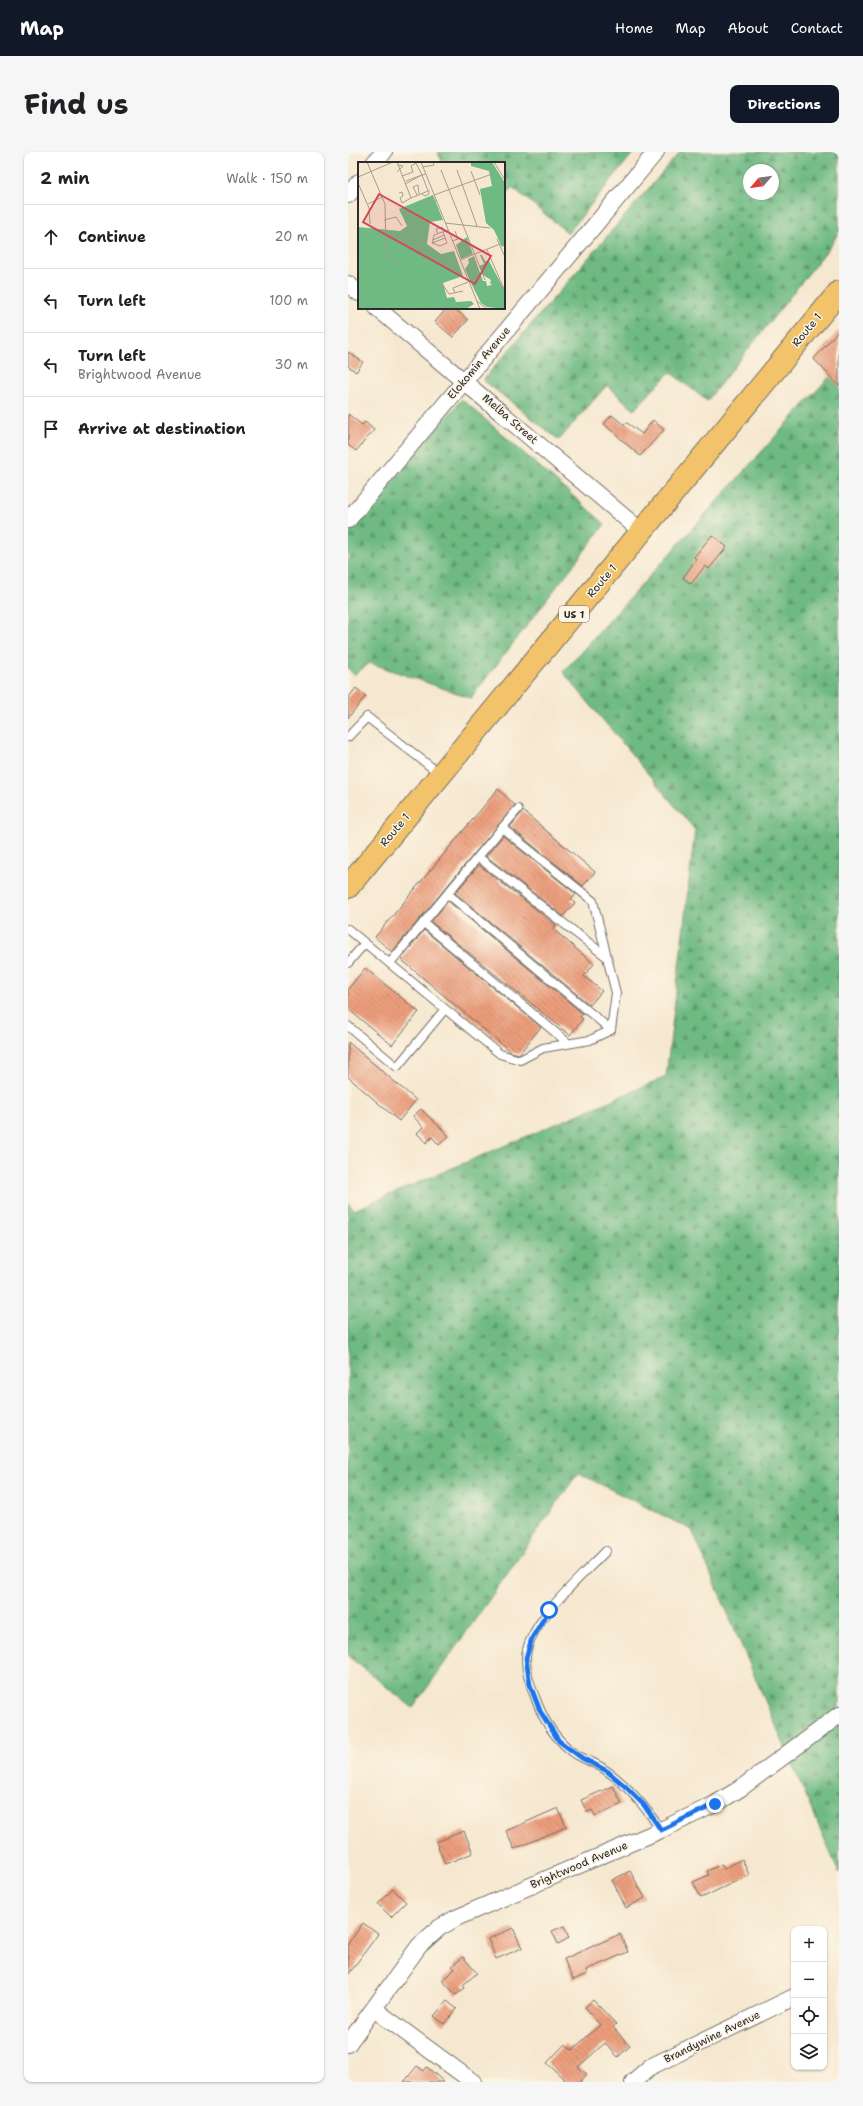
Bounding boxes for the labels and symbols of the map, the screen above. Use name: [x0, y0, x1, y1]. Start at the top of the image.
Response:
inset map: [358, 162, 505, 309]
north arrow: [743, 164, 779, 200]
street label: Route 1: [789, 310, 825, 350]
street label: Elokomin Avenue: [444, 324, 514, 402]
street label: Melba Street: [479, 391, 541, 448]
street label: Route 1: [584, 561, 620, 601]
road number: US 1: [559, 606, 589, 622]
street label: Route 1: [377, 810, 413, 850]
route start: [540, 1601, 558, 1619]
route end: [706, 1795, 724, 1813]
street label: Brightwood Avenue: [528, 1838, 630, 1892]
street label: Brandywine Avenue: [661, 2007, 763, 2067]

